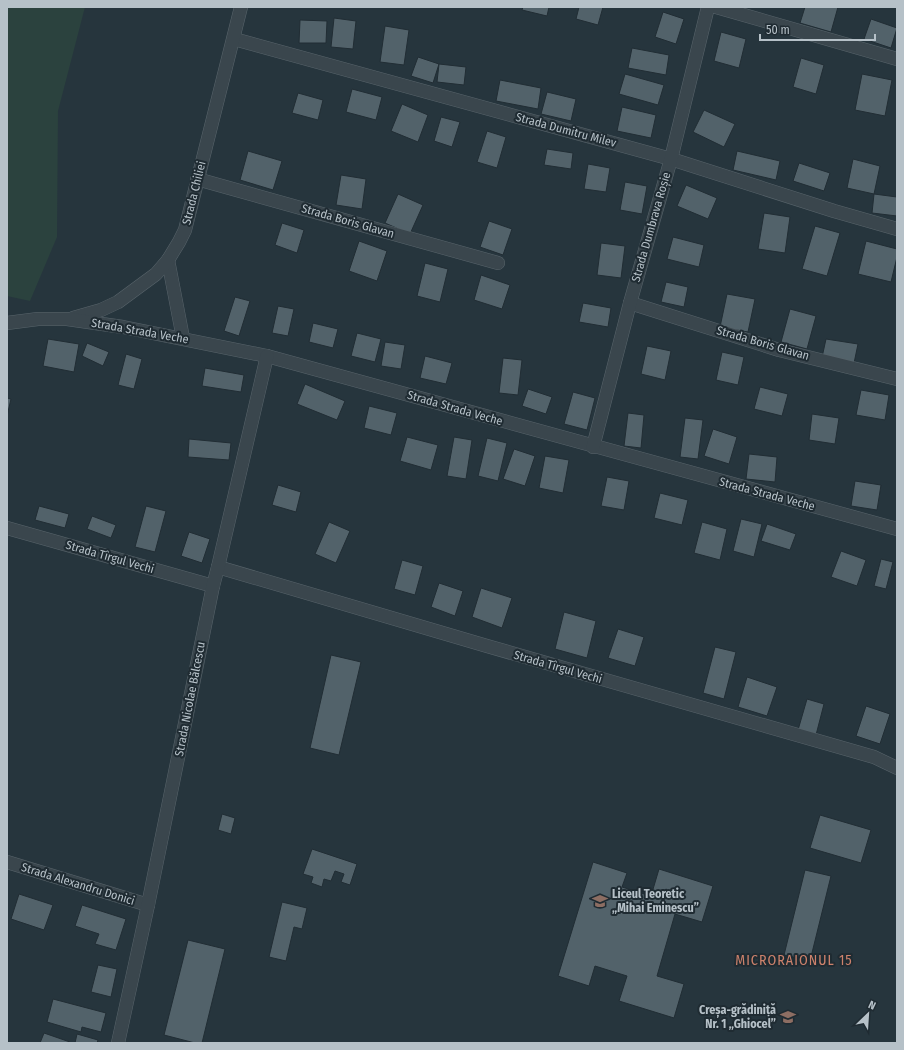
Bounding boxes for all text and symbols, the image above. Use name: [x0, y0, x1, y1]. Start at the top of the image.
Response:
scale bar: [760, 16, 875, 42]
text: 50 m: [766, 23, 790, 37]
street label: Strada Dumitru Milev: [514, 110, 618, 150]
street label: Strada Chiliei: [179, 160, 209, 226]
street label: Strada Dumbrava Roșie: [629, 170, 674, 284]
street label: Strada Boris Glavan: [300, 201, 396, 241]
street label: Strada Strada Veche: [90, 316, 190, 346]
street label: Strada Boris Glavan: [715, 323, 811, 363]
street label: Strada Strada Veche: [406, 388, 504, 428]
street label: Strada Strada Veche: [718, 474, 816, 514]
street label: Strada Tîrgul Vechi: [64, 538, 156, 576]
street label: Strada Nicolae Bălcescu: [172, 640, 208, 758]
street label: Strada Tîrgul Vechi: [512, 648, 604, 686]
street label: Strada Alexandru Donici: [20, 860, 136, 908]
place label: Liceul Teoretic „Mihai Eminescu”: [612, 887, 699, 915]
school or university icon: Liceul Teoretic „Mihai Eminescu”: [591, 892, 609, 910]
district label: MICRORAIONUL 15: [735, 952, 853, 969]
north arrow: [848, 994, 888, 1034]
text: N: [866, 998, 878, 1013]
place label: Creșa-grădiniță Nr. 1 „Ghiocel”: [699, 1002, 776, 1031]
school or university icon: Creșa-grădiniță Nr. 1 „Ghiocel”: [779, 1008, 797, 1026]

